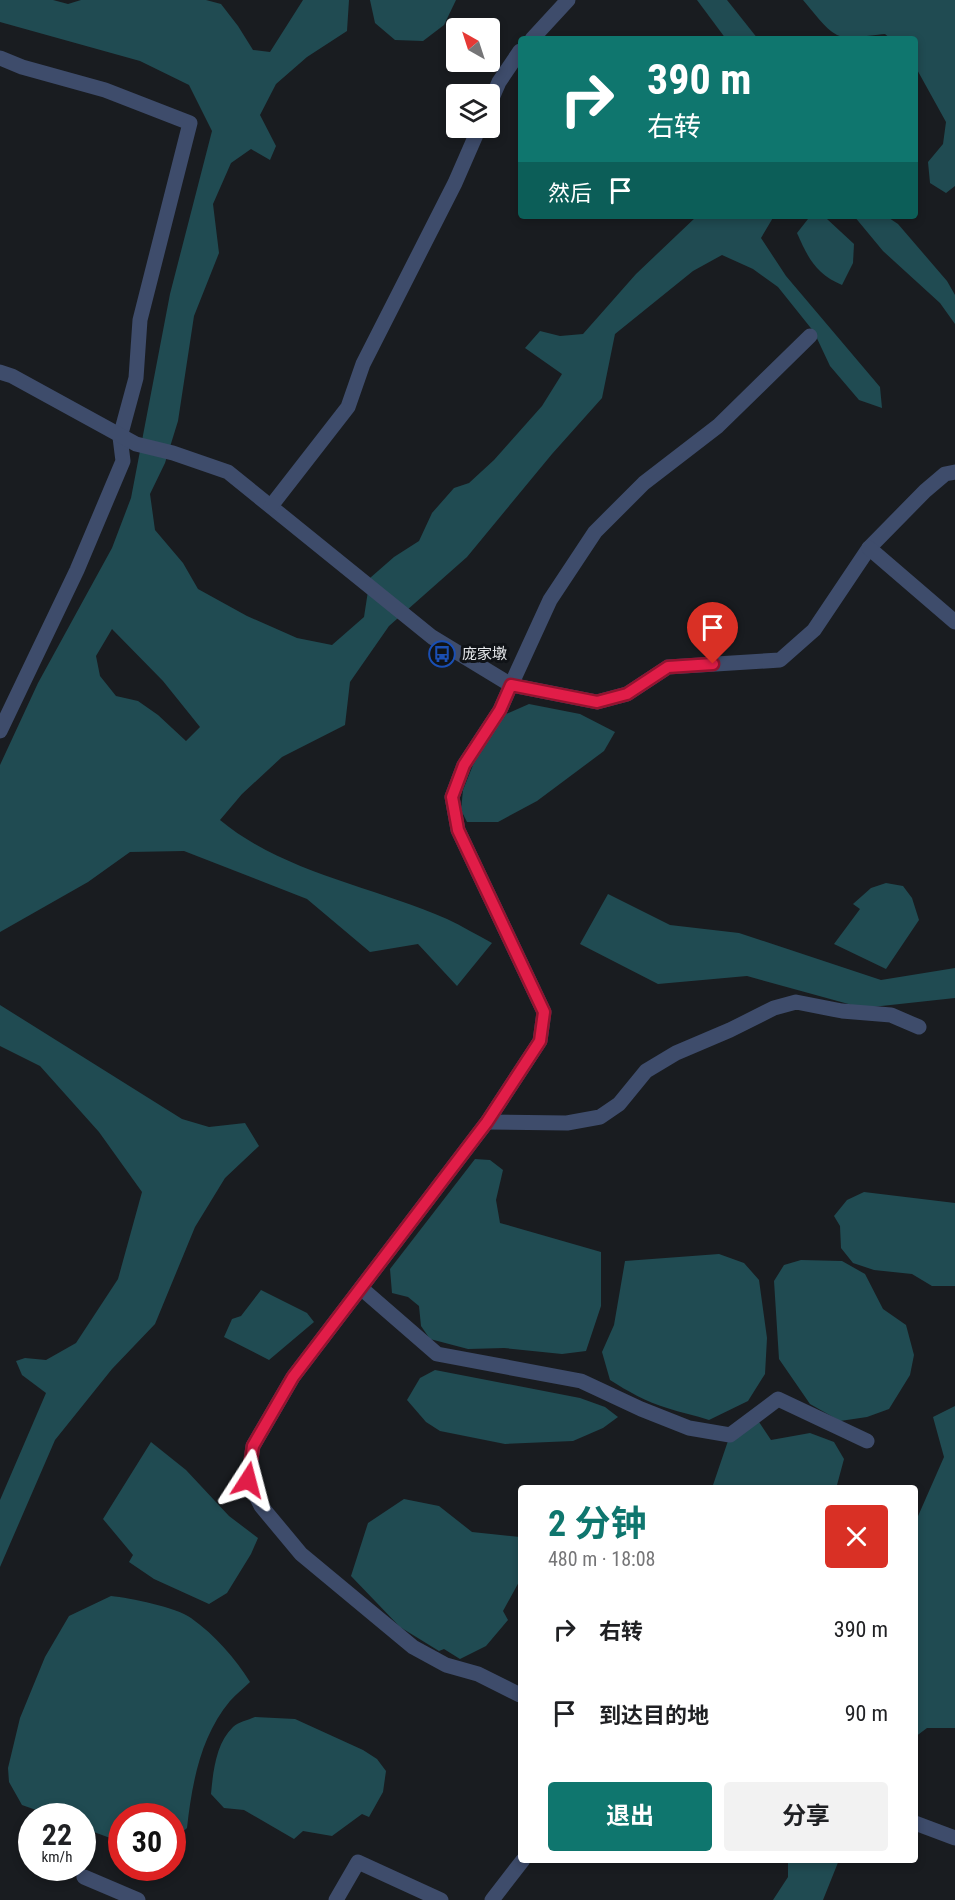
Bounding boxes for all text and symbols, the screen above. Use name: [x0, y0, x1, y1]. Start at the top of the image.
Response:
north arrow: [446, 18, 500, 72]
map controls: [446, 18, 500, 138]
text: 390 m: [647, 55, 752, 104]
icon: right: [548, 60, 626, 138]
button: layers: [446, 84, 500, 138]
text: 右转: [647, 111, 701, 143]
icon: arrive: [604, 174, 637, 207]
text: 然后: [548, 181, 592, 206]
pin: [687, 602, 738, 664]
icon: arrive: [696, 611, 729, 644]
bus stop icon: 庞家墩: [427, 639, 457, 669]
place label: 庞家墩: [462, 645, 507, 663]
position arrow: [216, 1448, 280, 1512]
text: 2 分钟: [548, 1503, 647, 1545]
button: close: [825, 1505, 888, 1568]
text: 480 m · 18:08: [548, 1547, 655, 1571]
icon: right: [548, 1613, 581, 1646]
text: 390 m: [834, 1617, 888, 1642]
text: 右转: [599, 1619, 643, 1644]
icon: arrive: [548, 1697, 581, 1730]
text: 90 m: [845, 1701, 888, 1726]
text: 到达目的地: [599, 1703, 709, 1728]
button: 退出: [548, 1782, 712, 1851]
button: 分享: [724, 1782, 888, 1851]
speed limit sign: 30: [108, 1803, 186, 1881]
text: 22: [42, 1817, 72, 1852]
text: km/h: [42, 1848, 72, 1866]

